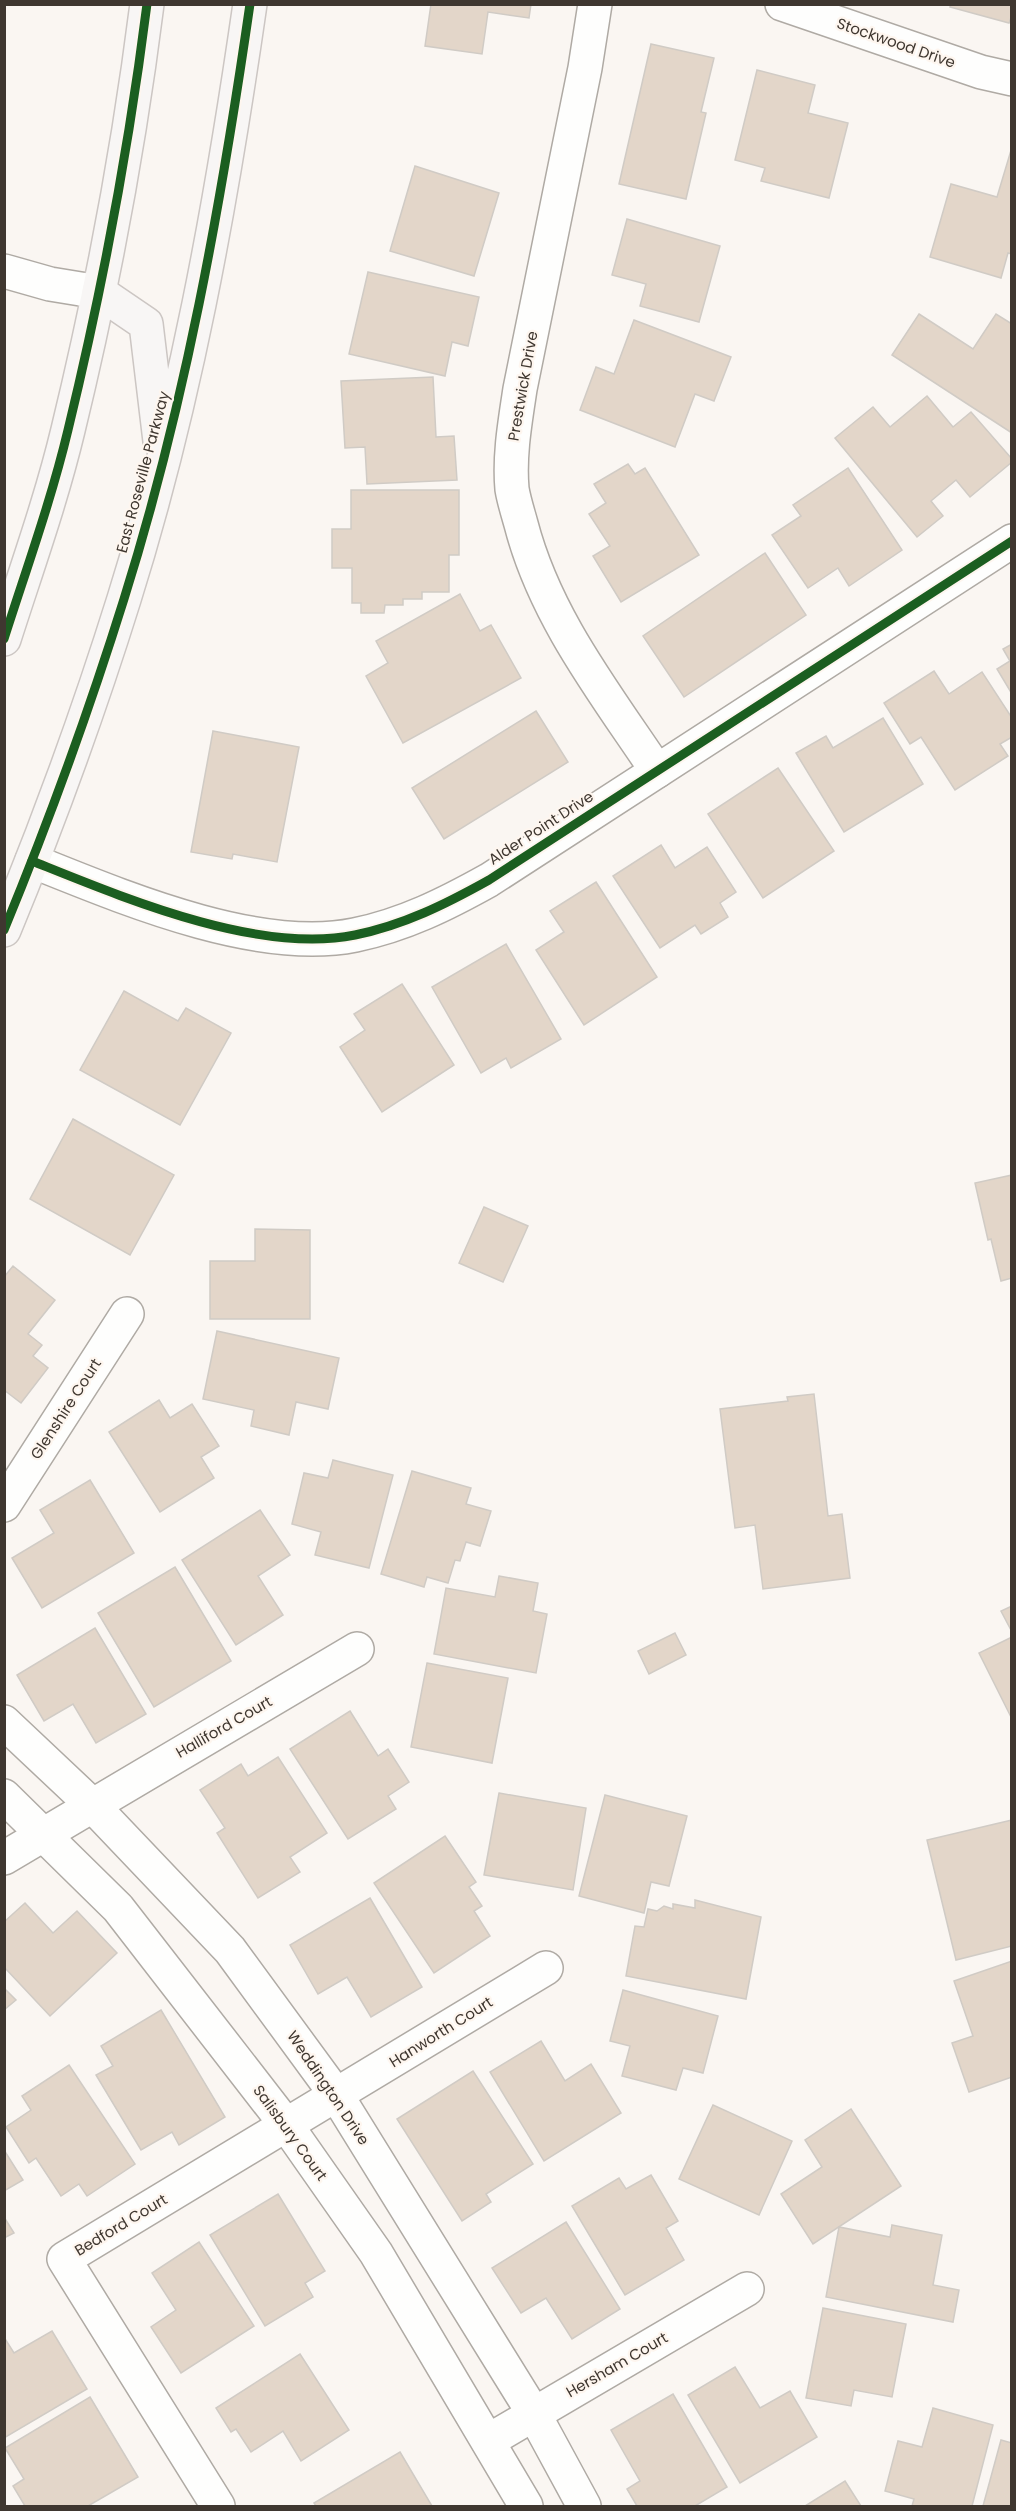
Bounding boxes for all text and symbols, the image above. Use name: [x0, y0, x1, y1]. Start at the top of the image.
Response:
street label: Stockwood Drive: [834, 12, 958, 73]
street label: Prestwick Drive: [503, 329, 543, 443]
street label: East Roseville Parkway: [111, 388, 174, 555]
street label: Alder Point Drive: [484, 786, 597, 869]
street label: Glenshire Court: [25, 1354, 106, 1463]
street label: Halliford Court: [172, 1691, 276, 1763]
street label: Hanworth Court: [385, 1991, 497, 2072]
street label: Weddington Drive: [282, 2026, 375, 2149]
street label: Salisbury Court: [248, 2081, 332, 2185]
street label: Bedford Court: [70, 2189, 171, 2261]
street label: Hersham Court: [562, 2327, 671, 2402]

